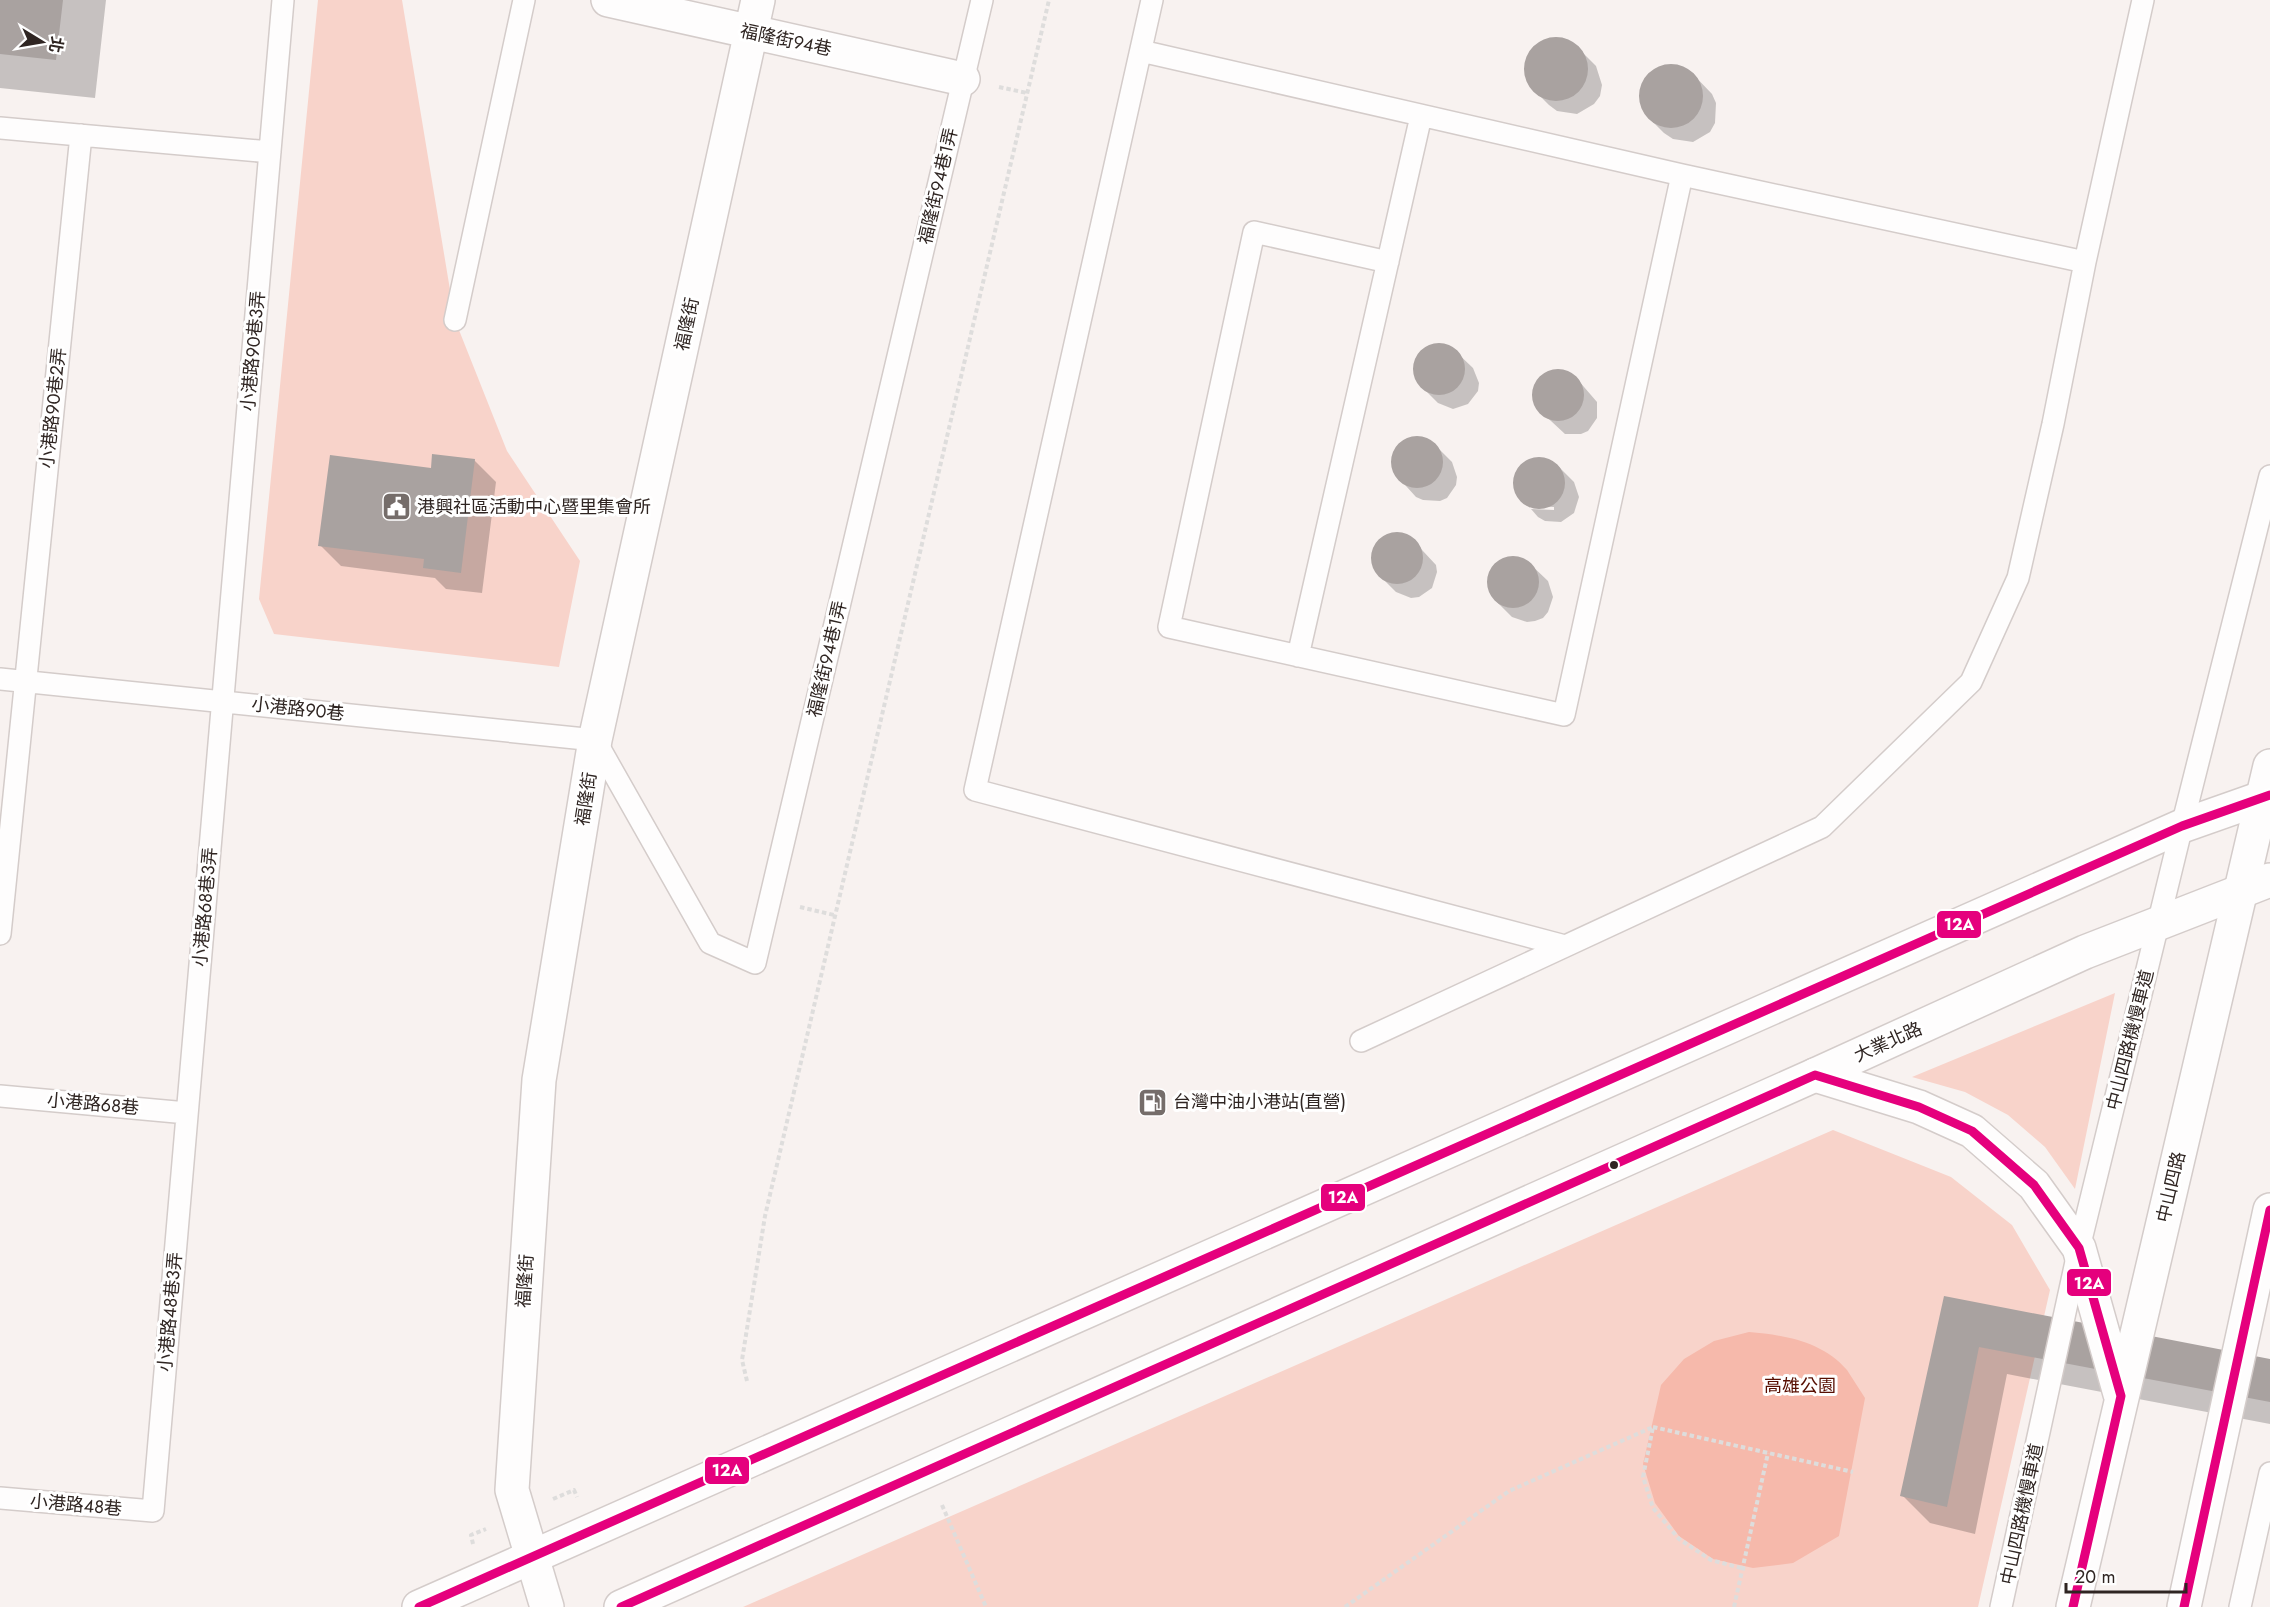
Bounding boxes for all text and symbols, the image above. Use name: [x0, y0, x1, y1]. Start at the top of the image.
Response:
north arrow: [12, 12, 72, 72]
street label: 福隆街94巷: [738, 18, 834, 62]
text: 北: [43, 35, 69, 55]
street label: 福隆街94巷1弄: [912, 125, 964, 247]
street label: 小港路90巷3弄: [235, 290, 271, 412]
street label: 福隆街: [669, 295, 705, 353]
street label: 小港路90巷2弄: [34, 346, 72, 470]
public building icon: 港興社區活動中心暨里集會所: [380, 491, 412, 523]
place label: 港興社區活動中心暨里集會所: [417, 494, 651, 520]
street label: 福隆街94巷1弄: [801, 598, 853, 720]
street label: 小港路90巷: [250, 691, 346, 727]
street label: 福隆街: [569, 770, 603, 828]
street label: 小港路68巷3弄: [187, 846, 223, 968]
line badge: 12A: [1936, 910, 1982, 939]
text: 12A: [1944, 913, 1974, 936]
street label: 中山四路機慢車道: [2100, 967, 2160, 1113]
street label: 大業北路: [1850, 1015, 1926, 1069]
fuel station icon: 台灣中油小港站(直營): [1136, 1086, 1168, 1118]
street label: 小港路68巷: [46, 1087, 140, 1121]
place label: 台灣中油小港站(直營): [1173, 1089, 1346, 1115]
street label: 中山四路: [2150, 1149, 2192, 1225]
unlabelled marker: [1608, 1159, 1620, 1171]
line badge: 12A: [1320, 1183, 1366, 1212]
text: 12A: [1328, 1186, 1358, 1209]
street label: 小港路48巷3弄: [152, 1251, 188, 1373]
street label: 福隆街: [510, 1253, 540, 1309]
line badge: 12A: [2066, 1268, 2112, 1297]
text: 12A: [2074, 1272, 2104, 1295]
park label: 高雄公園: [1764, 1373, 1836, 1399]
street label: 中山四路機慢車道: [1994, 1441, 2050, 1587]
line badge: 12A: [704, 1456, 750, 1485]
text: 12A: [712, 1459, 742, 1482]
street label: 小港路48巷: [29, 1488, 123, 1522]
scale bar: [2066, 1556, 2186, 1594]
text: 20 m: [2075, 1564, 2115, 1590]

